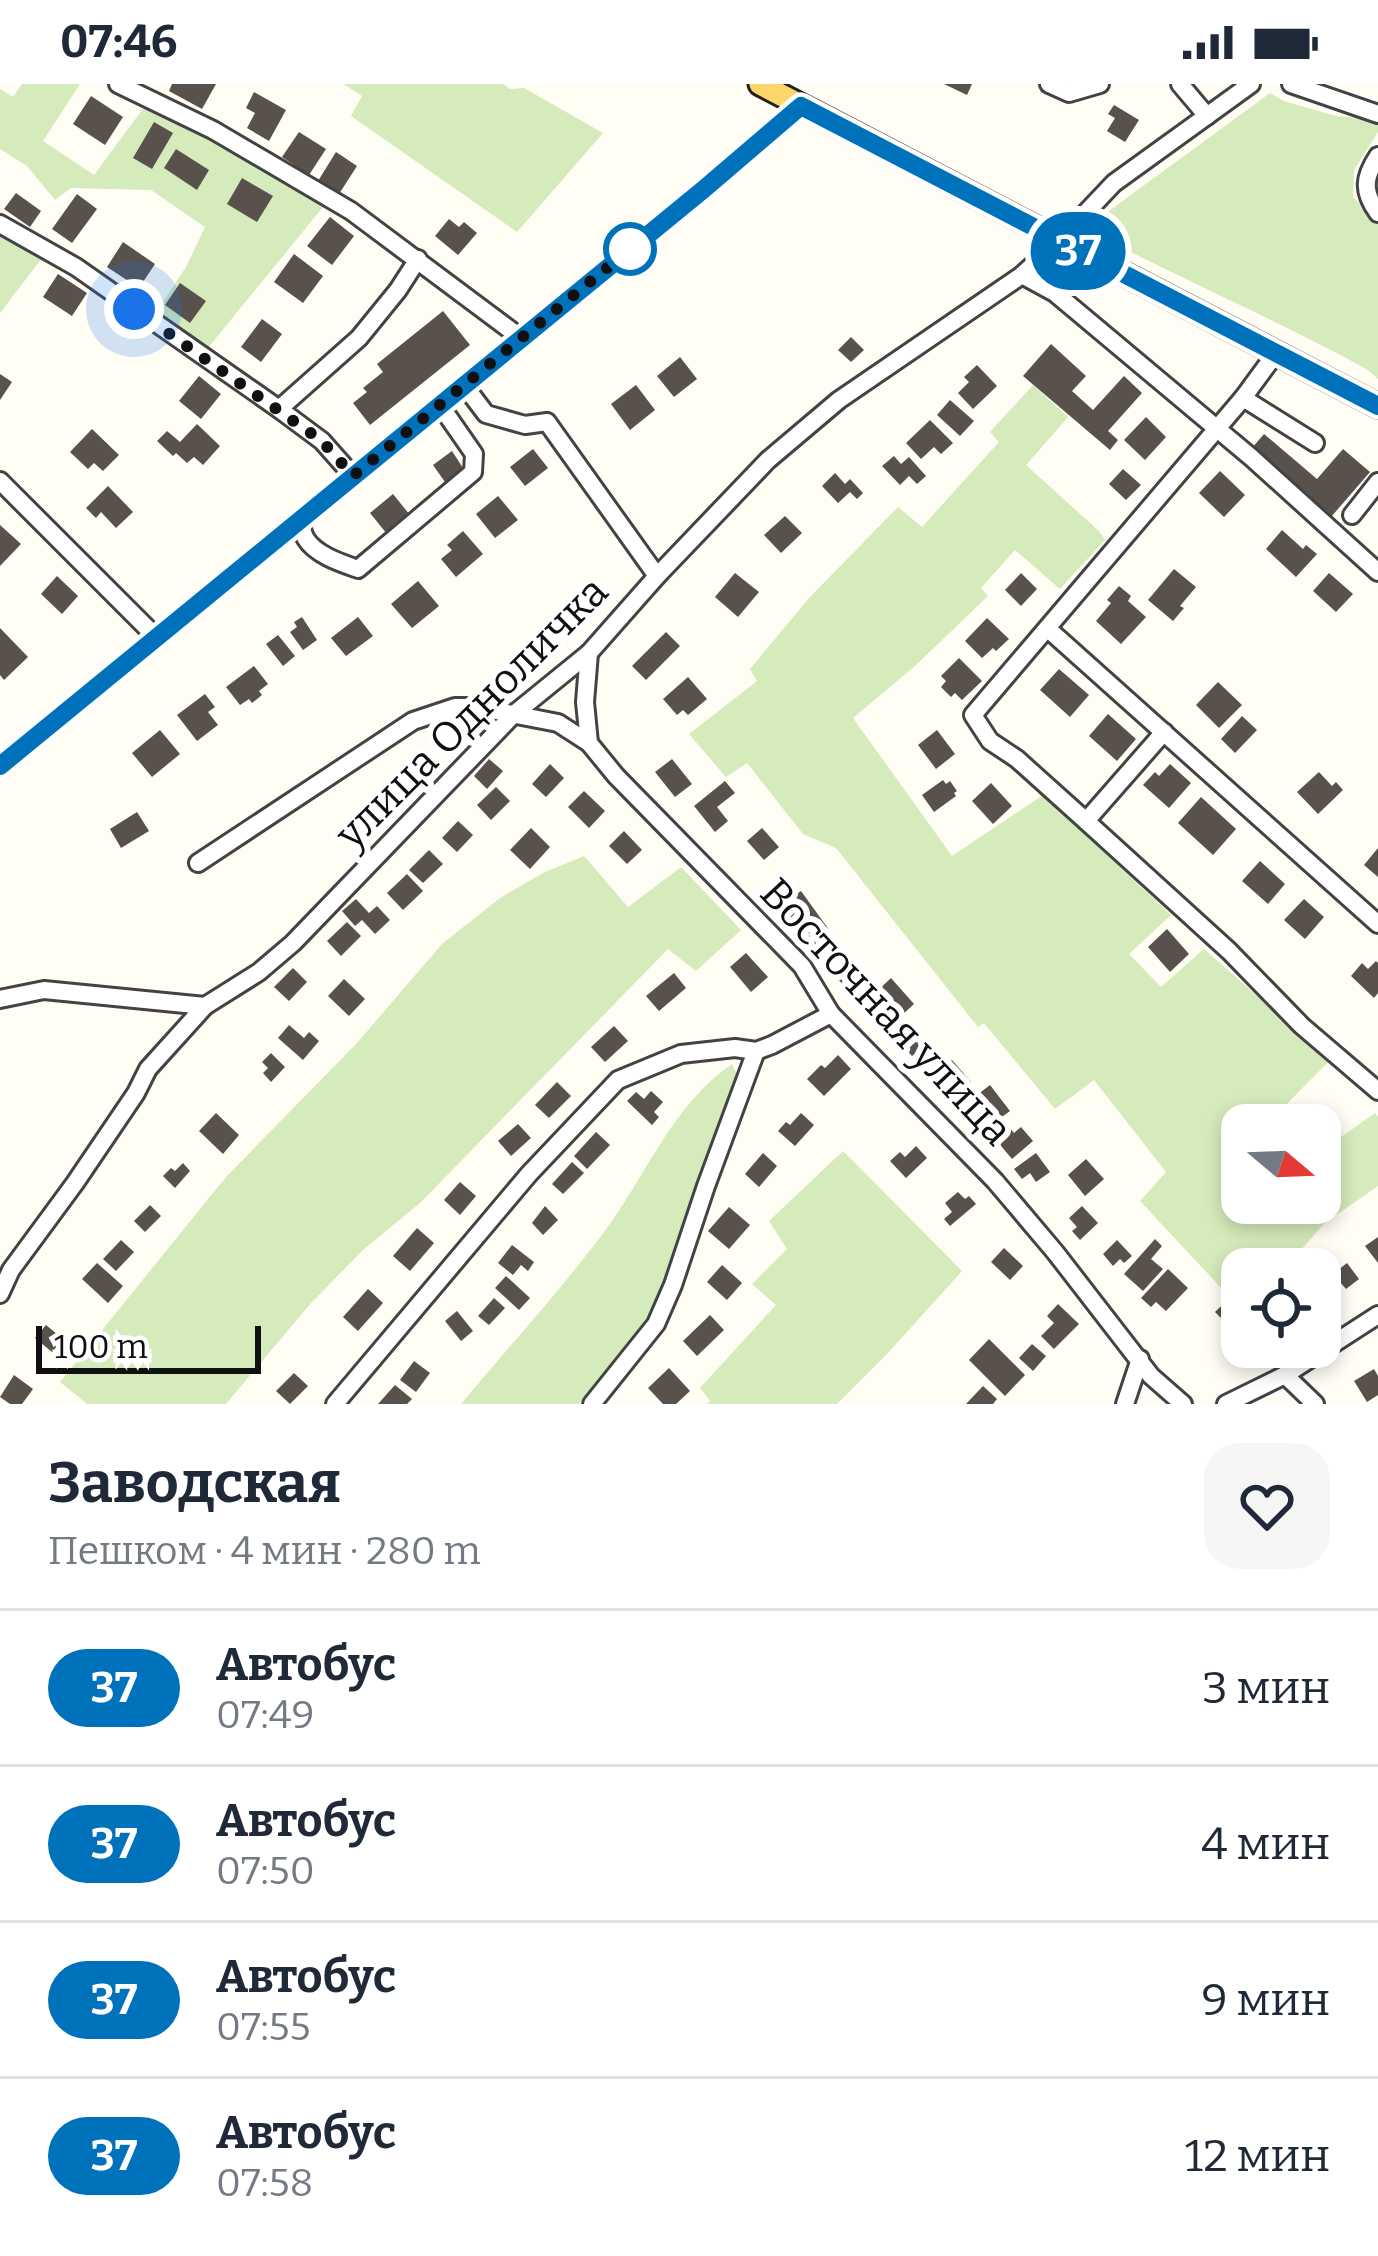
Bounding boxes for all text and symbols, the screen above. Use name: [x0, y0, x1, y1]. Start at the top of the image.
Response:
text: 07:46: [60, 15, 177, 69]
line badge: 37: [1024, 212, 1132, 290]
unlabelled marker: [605, 224, 655, 274]
text: 37: [1055, 226, 1101, 276]
your location: [104, 279, 164, 339]
street label: улица Одноличка: [325, 566, 618, 860]
street label: Восточная улица: [750, 868, 1023, 1155]
north arrow: [1221, 1104, 1341, 1224]
map controls: [1221, 1104, 1341, 1368]
button: locate: [1221, 1248, 1341, 1368]
scale bar: [36, 1320, 261, 1373]
text: 100 m: [54, 1327, 148, 1367]
button: heart: [1204, 1443, 1330, 1569]
text: Заводская: [48, 1449, 341, 1517]
text: Пешком · 4 мин · 280 m: [48, 1528, 481, 1574]
text: Автобус: [216, 1638, 396, 1692]
text: 3 мин: [1202, 1661, 1330, 1715]
text: 37: [91, 1663, 137, 1713]
text: 07:49: [216, 1692, 314, 1738]
text: Автобус: [216, 1794, 396, 1848]
text: 4 мин: [1201, 1817, 1330, 1871]
text: 37: [91, 1819, 137, 1869]
text: 07:50: [216, 1848, 315, 1894]
text: Автобус: [216, 1950, 396, 2004]
text: 9 мин: [1201, 1973, 1330, 2027]
text: 37: [91, 1975, 137, 2025]
text: 07:55: [216, 2004, 310, 2050]
text: Автобус: [216, 2106, 396, 2160]
text: 12 мин: [1185, 2129, 1330, 2183]
text: 37: [91, 2131, 137, 2181]
text: 07:58: [216, 2160, 313, 2206]

